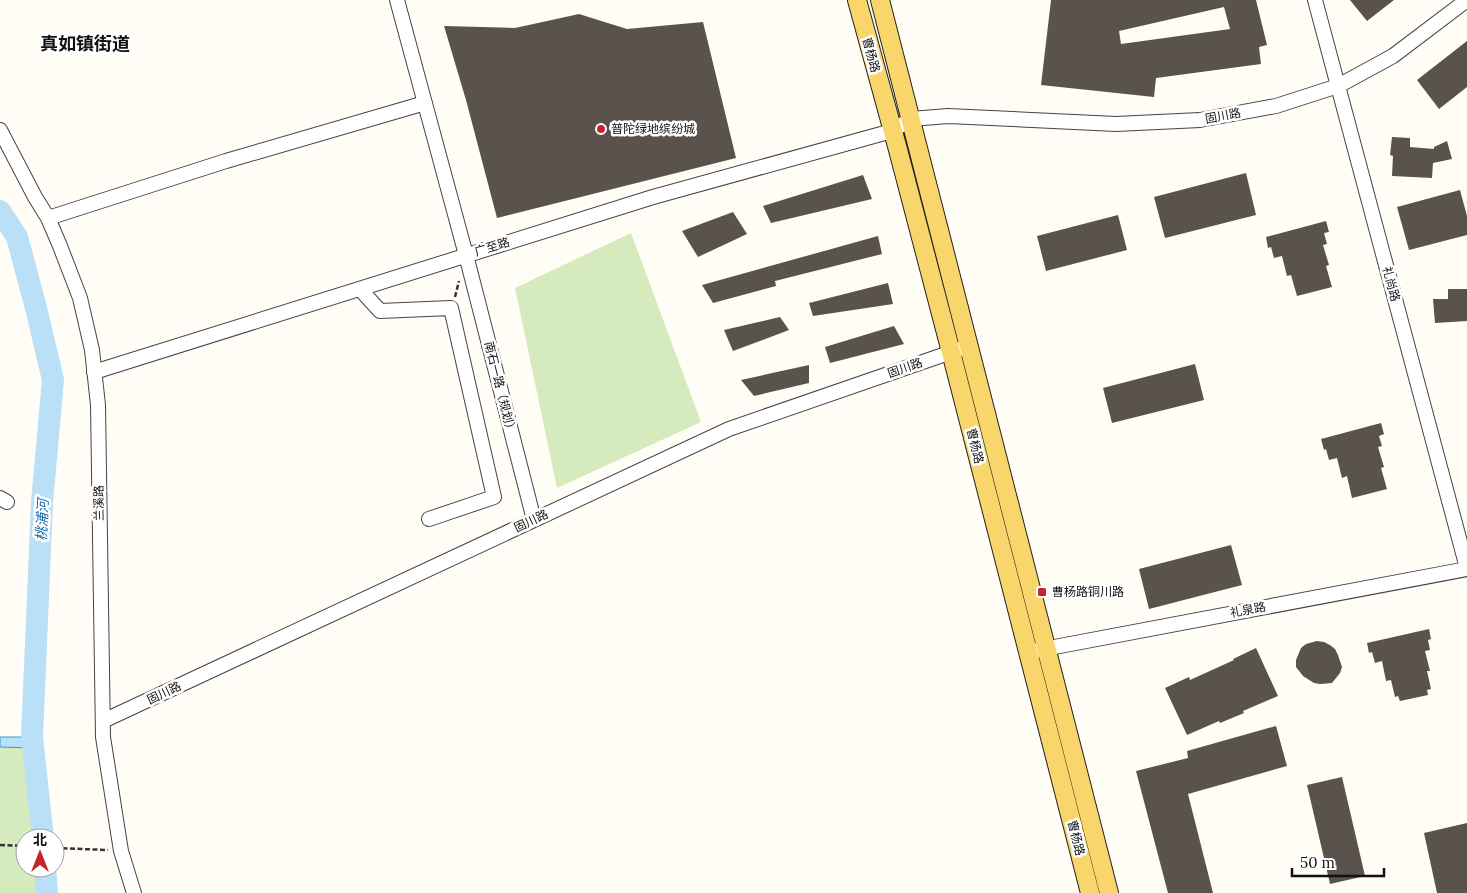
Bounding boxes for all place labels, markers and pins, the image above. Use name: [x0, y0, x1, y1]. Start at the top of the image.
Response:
place label: 普陀绿地缤纷城: [611, 121, 695, 136]
marker: 普陀绿地缤纷城: [595, 123, 607, 135]
place label: 曹杨路铜川路: [1052, 584, 1124, 599]
marker: 曹杨路铜川路: [1036, 586, 1048, 598]

